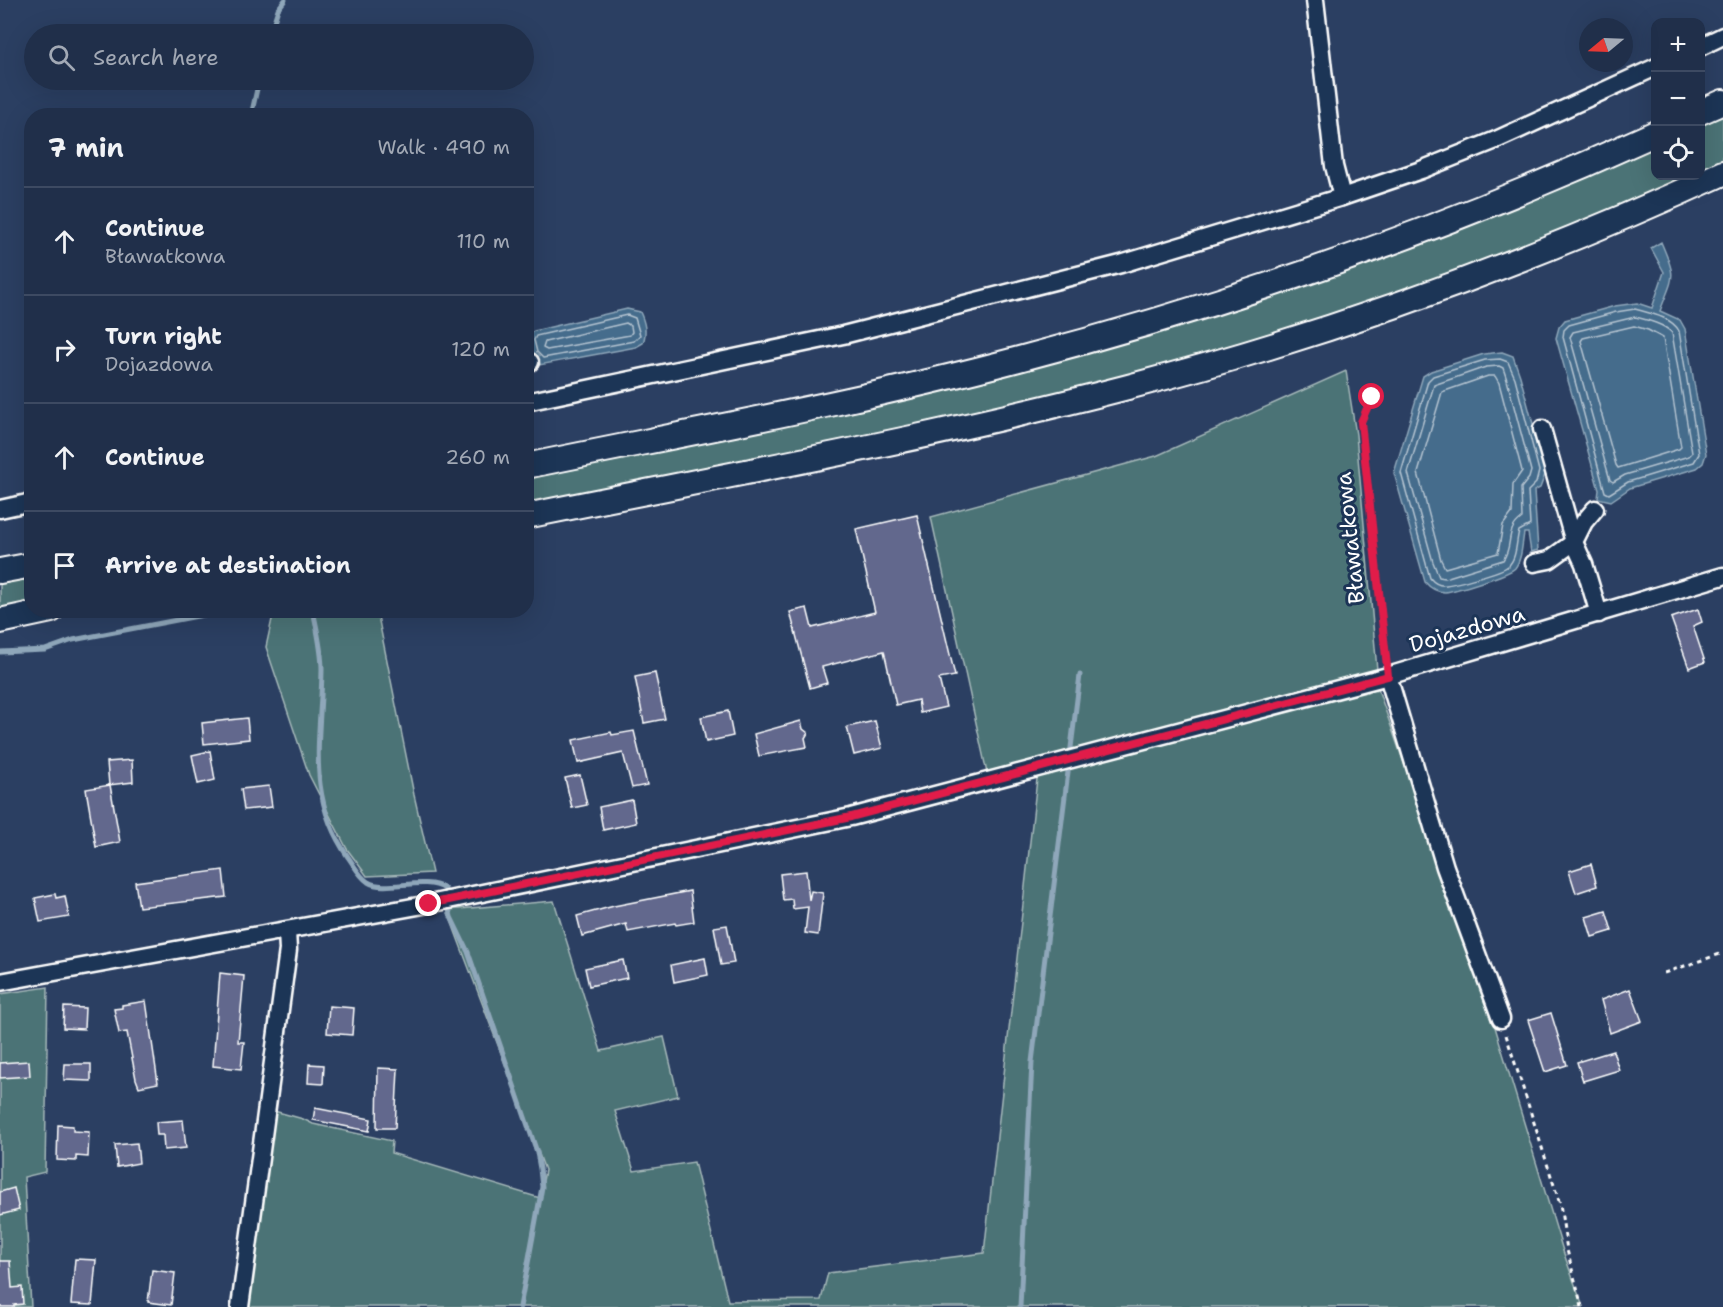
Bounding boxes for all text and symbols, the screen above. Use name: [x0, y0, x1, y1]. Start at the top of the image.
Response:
north arrow: [1579, 18, 1633, 72]
map controls: [1651, 18, 1705, 180]
button: +: [1651, 18, 1705, 72]
search box: [24, 24, 534, 90]
icon: search: [45, 41, 78, 74]
text: Search here: [93, 43, 219, 72]
button: −: [1651, 72, 1705, 126]
button: locate: [1651, 126, 1705, 180]
text: 7 min: [48, 130, 124, 165]
text: Walk · 490 m: [378, 134, 510, 160]
text: Continue: [105, 214, 205, 243]
icon: ahead: [48, 225, 81, 258]
text: 110 m: [456, 228, 510, 254]
text: Bławatkowa: [105, 243, 225, 269]
text: Turn right: [105, 322, 222, 351]
icon: right: [48, 333, 81, 366]
text: 120 m: [451, 336, 510, 362]
text: Dojazdowa: [105, 351, 213, 377]
route start: [1358, 383, 1384, 409]
icon: ahead: [48, 441, 81, 474]
text: Continue: [105, 443, 205, 472]
text: 260 m: [445, 444, 510, 470]
street label: Bławatkowa: [1329, 470, 1371, 605]
icon: arrive: [48, 549, 81, 582]
text: Arrive at destination: [105, 551, 351, 580]
street label: Dojazdowa: [1406, 599, 1528, 659]
route end: [415, 890, 441, 916]

